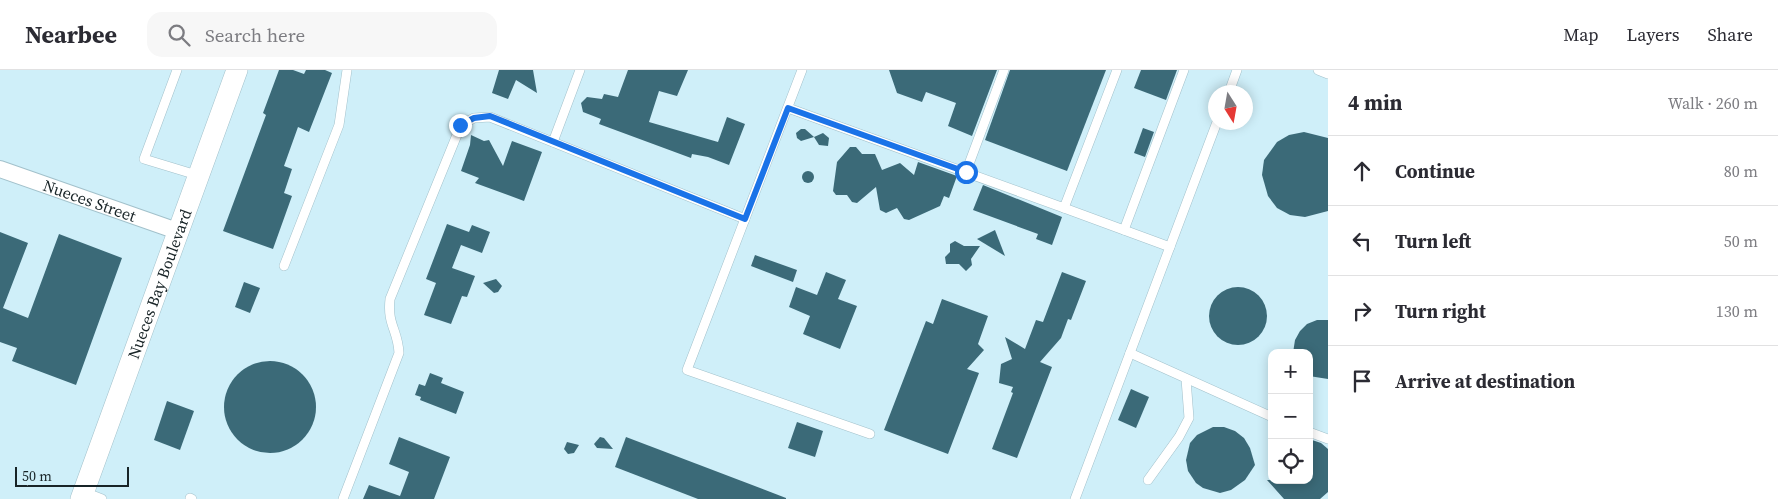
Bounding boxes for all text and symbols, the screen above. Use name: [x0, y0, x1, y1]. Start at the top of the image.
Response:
search box: [147, 12, 497, 57]
text: Nearbee: [25, 18, 117, 51]
icon: search: [165, 21, 193, 49]
text: Search here: [205, 22, 305, 48]
text: Map: [1563, 22, 1598, 47]
text: Layers: [1626, 22, 1679, 47]
text: Share: [1707, 22, 1753, 47]
north arrow: [1208, 85, 1253, 130]
text: 4 min: [1348, 88, 1403, 117]
text: Walk · 260 m: [1668, 92, 1758, 114]
route end: [449, 114, 472, 137]
icon: ahead: [1348, 157, 1376, 185]
text: Continue: [1395, 158, 1475, 184]
text: 80 m: [1724, 160, 1758, 182]
route start: [955, 161, 978, 184]
street label: Nueces Street: [40, 174, 140, 227]
street label: Nueces Bay Boulevard: [122, 206, 197, 362]
icon: left: [1348, 227, 1376, 255]
text: Turn left: [1395, 228, 1471, 254]
text: 50 m: [1724, 230, 1758, 252]
icon: right: [1348, 297, 1376, 325]
text: Turn right: [1395, 298, 1486, 324]
text: 130 m: [1716, 300, 1758, 322]
map controls: [1268, 349, 1313, 484]
button: +: [1268, 349, 1313, 394]
icon: arrive: [1348, 367, 1376, 395]
text: Arrive at destination: [1395, 368, 1575, 394]
button: −: [1268, 394, 1313, 439]
button: locate: [1268, 439, 1313, 484]
scale bar: [15, 464, 129, 487]
text: 50 m: [22, 466, 52, 486]

